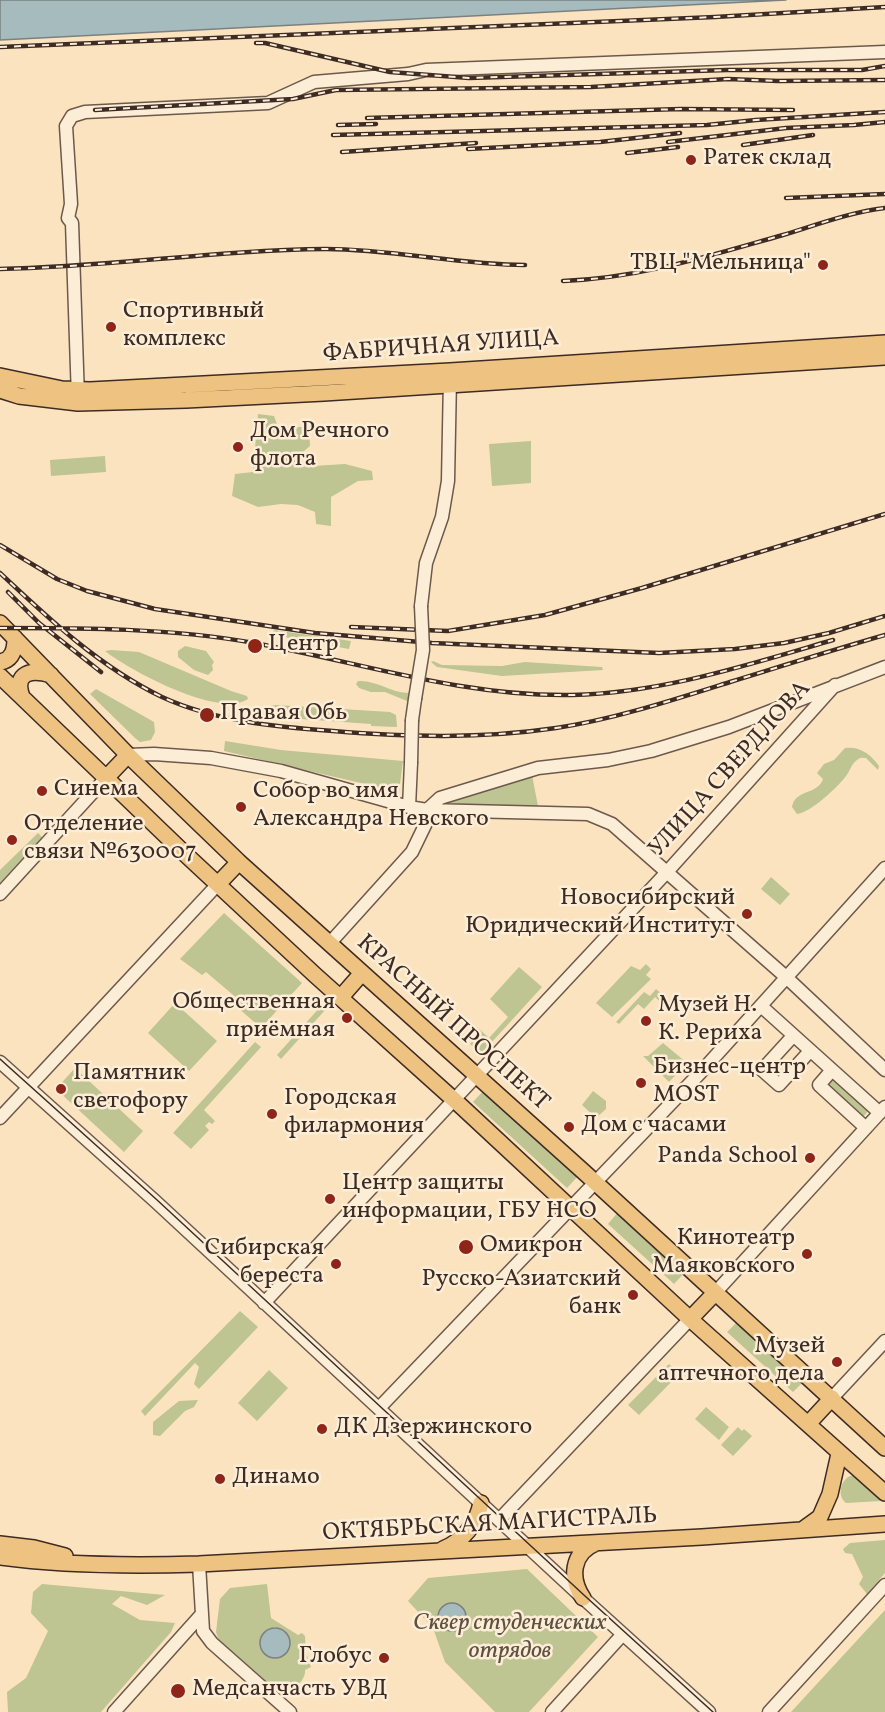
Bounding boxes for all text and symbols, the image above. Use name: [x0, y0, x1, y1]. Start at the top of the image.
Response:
place label: Ратек склад: [703, 146, 831, 174]
marker: Ратек склад: [684, 153, 698, 167]
place label: ТВЦ "Мельница": [630, 251, 811, 279]
marker: ТВЦ "Мельница": [816, 258, 830, 272]
place label: Спортивный комплекс: [123, 299, 264, 355]
marker: Спортивный комплекс: [104, 320, 118, 334]
street label: ФАБРИЧНАЯ УЛИЦА: [322, 325, 560, 371]
place label: Дом Речного флота: [250, 419, 389, 475]
marker: Дом Речного флота: [231, 440, 245, 454]
place label: Центр: [268, 632, 339, 660]
marker: Центр: [246, 637, 264, 655]
street label: УЛИЦА СВЕРДЛОВА: [644, 676, 818, 864]
place label: Правая Обь: [220, 701, 347, 729]
marker: Правая Обь: [198, 706, 216, 724]
place label: Синема: [54, 777, 139, 805]
place label: Собор во имя Александра Невского: [253, 779, 489, 835]
marker: Синема: [35, 784, 49, 798]
marker: Собор во имя Александра Невского: [234, 800, 248, 814]
place label: Отделение связи №630007: [24, 812, 197, 868]
marker: Отделение связи №630007: [5, 833, 19, 847]
place label: Новосибирский Юридический Институт: [465, 886, 735, 942]
marker: Новосибирский Юридический Институт: [740, 907, 754, 921]
street label: КРАСНЫЙ ПРОСПЕКТ: [350, 930, 554, 1118]
place label: Общественная приёмная: [172, 990, 335, 1046]
place label: Музей Н. К. Рериха: [658, 993, 762, 1049]
marker: Общественная приёмная: [340, 1011, 354, 1025]
marker: Музей Н. К. Рериха: [639, 1014, 653, 1028]
place label: Бизнес-центр MOST: [653, 1055, 806, 1111]
place label: Памятник светофору: [73, 1061, 188, 1117]
marker: Бизнес-центр MOST: [634, 1076, 648, 1090]
marker: Памятник светофору: [54, 1082, 68, 1096]
place label: Городская филармония: [284, 1086, 424, 1142]
marker: Городская филармония: [265, 1107, 279, 1121]
place label: Дом с часами: [581, 1113, 726, 1141]
marker: Дом с часами: [562, 1120, 576, 1134]
place label: Panda School: [657, 1144, 798, 1172]
marker: Panda School: [803, 1151, 817, 1165]
place label: Центр защиты информации, ГБУ НСО: [342, 1171, 597, 1227]
marker: Центр защиты информации, ГБУ НСО: [323, 1192, 337, 1206]
place label: Кинотеатр Маяковского: [652, 1226, 795, 1282]
place label: Омикрон: [480, 1233, 583, 1261]
place label: Сибирская береста: [205, 1236, 324, 1292]
marker: Омикрон: [457, 1238, 475, 1256]
marker: Кинотеатр Маяковского: [800, 1247, 814, 1261]
marker: Сибирская береста: [329, 1257, 343, 1271]
place label: Русско-Азиатский банк: [421, 1267, 621, 1323]
marker: Русско-Азиатский банк: [626, 1288, 640, 1302]
place label: Музей аптечного дела: [658, 1334, 825, 1390]
marker: Музей аптечного дела: [830, 1355, 844, 1369]
place label: ДК Дзержинского: [334, 1415, 532, 1443]
marker: ДК Дзержинского: [315, 1422, 329, 1436]
place label: Динамо: [232, 1465, 320, 1493]
marker: Динамо: [213, 1472, 227, 1486]
street label: ОКТЯБРЬСКАЯ МАГИСТРАЛЬ: [322, 1503, 658, 1549]
park label: Сквер студенческих отрядов: [413, 1611, 607, 1667]
place label: Глобус: [299, 1644, 372, 1672]
marker: Глобус: [377, 1651, 391, 1665]
place label: Медсанчасть УВД: [192, 1677, 388, 1705]
marker: Медсанчасть УВД: [169, 1682, 187, 1700]

